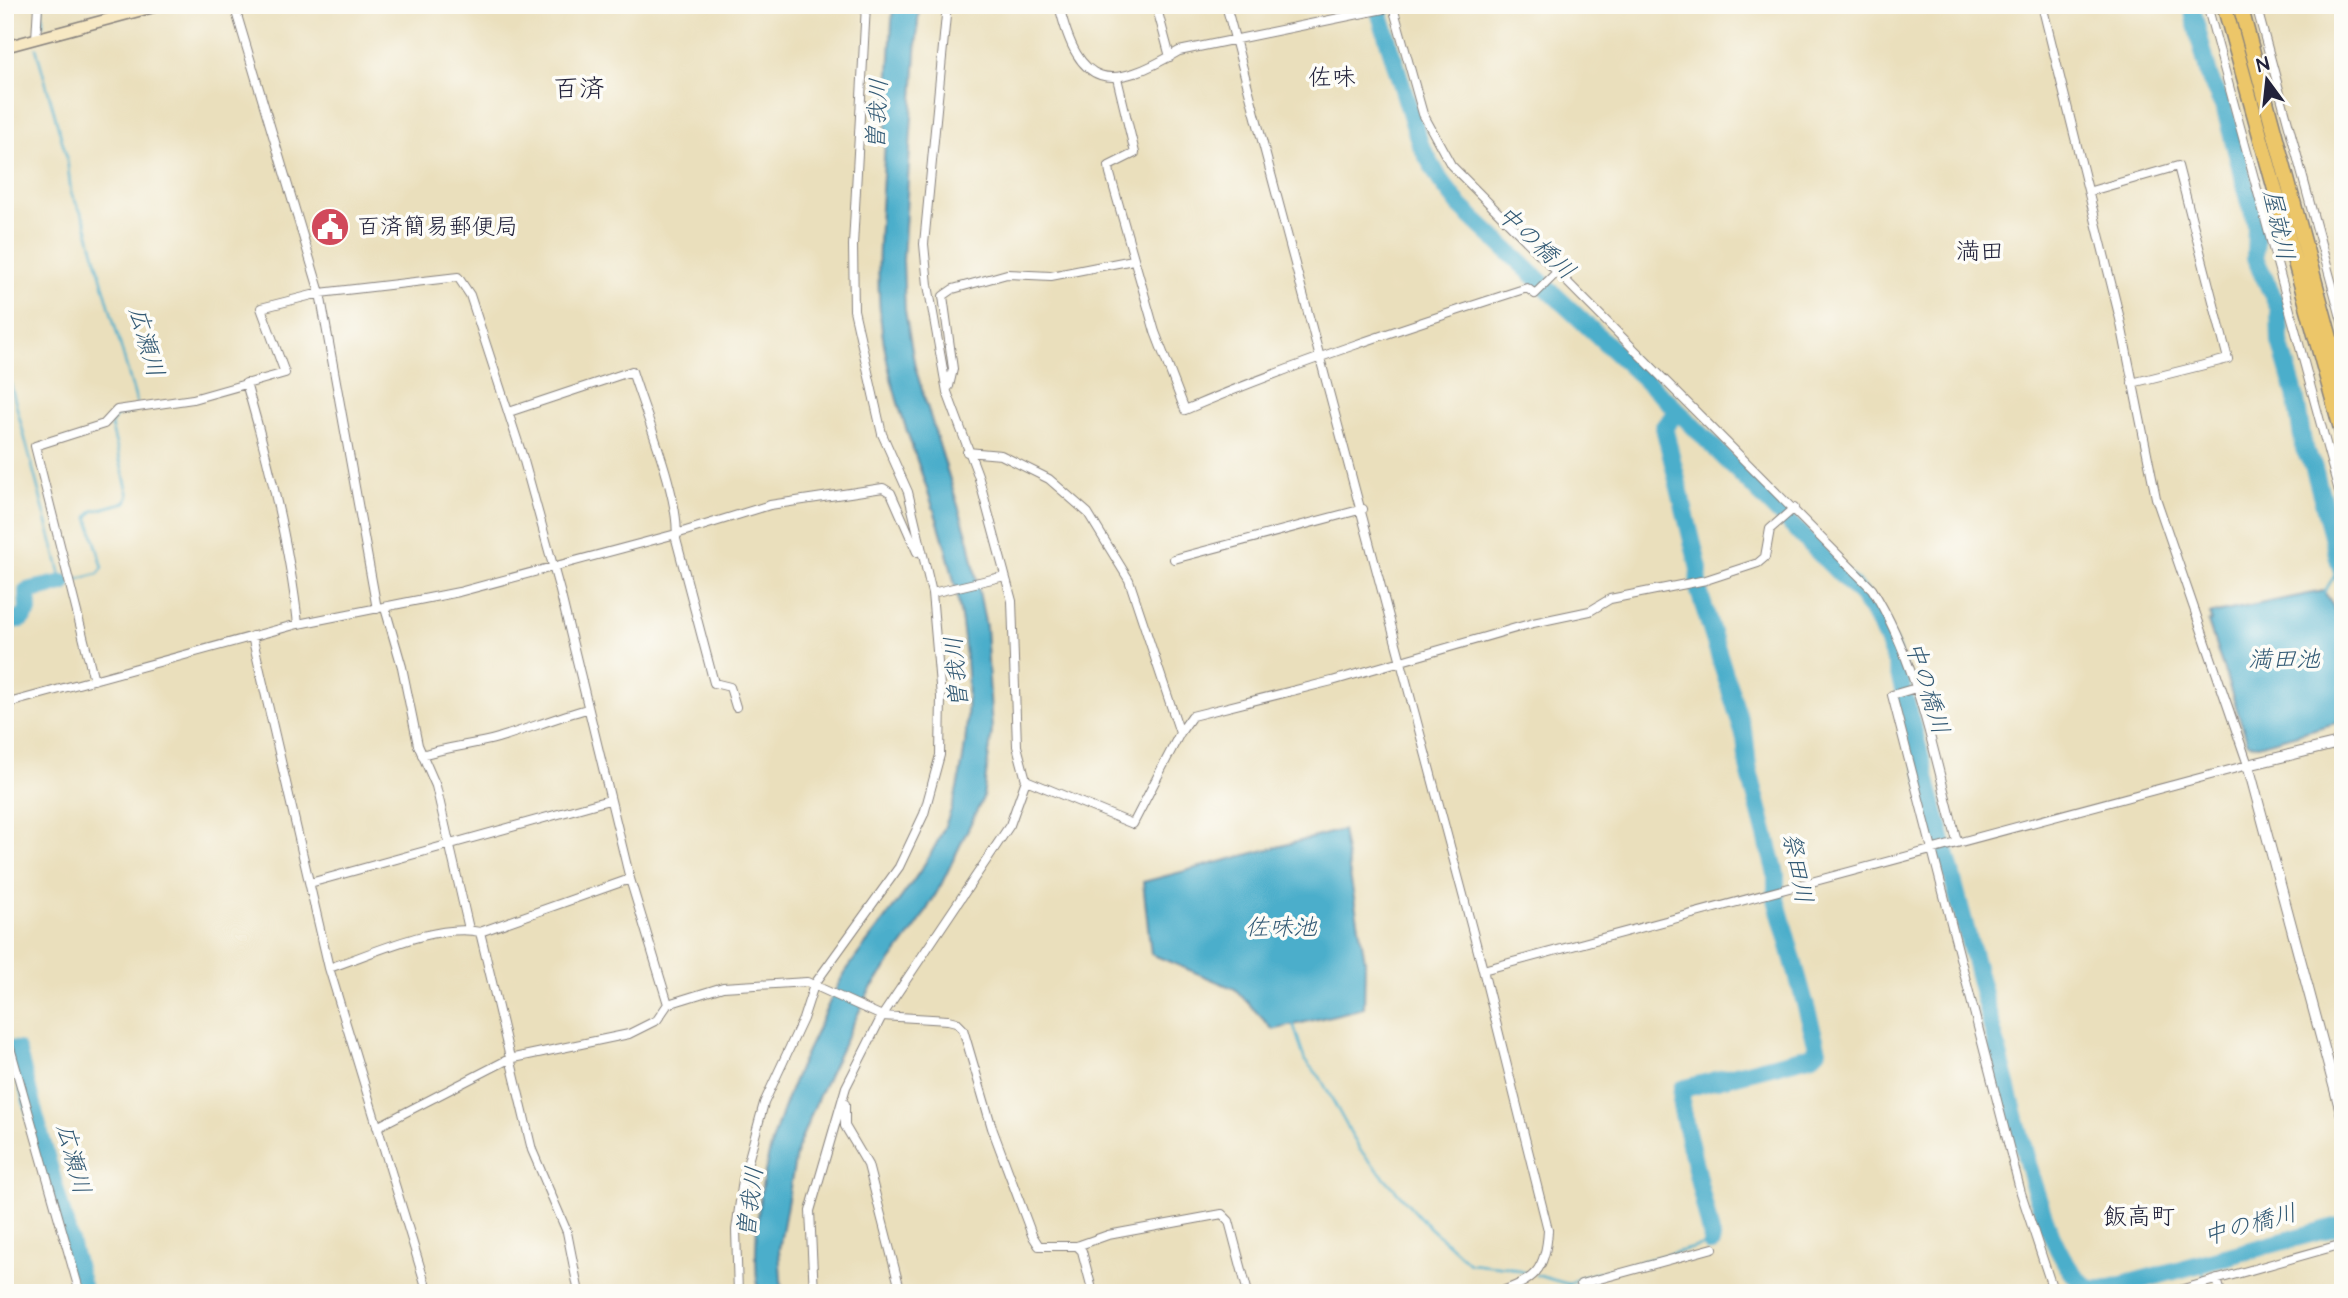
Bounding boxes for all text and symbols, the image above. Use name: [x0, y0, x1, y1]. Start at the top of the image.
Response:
north arrow: [2232, 46, 2302, 116]
text: N: [2254, 50, 2272, 80]
district label: 佐味: [1308, 61, 1356, 95]
district label: 百済: [553, 71, 605, 107]
water label: 曽我川: [859, 77, 897, 151]
water label: 屋就川: [2254, 186, 2302, 264]
water label: 中の橋川: [1489, 198, 1583, 288]
public building icon: 百済簡易郵便局: [309, 206, 351, 248]
place label: 百済簡易郵便局: [357, 211, 518, 243]
district label: 満田: [1956, 235, 2004, 269]
water label: 広瀬川: [120, 303, 172, 381]
water label: 曽我川: [937, 635, 977, 709]
water label: 中の橋川: [1897, 637, 1957, 739]
water label: 満田池: [2248, 643, 2321, 677]
water label: 祭田川: [1773, 829, 1821, 907]
water label: 佐味池: [1245, 911, 1318, 945]
water label: 広瀬川: [47, 1120, 99, 1198]
water label: 曽我川: [730, 1164, 772, 1240]
water label: 中の橋川: [2199, 1196, 2301, 1254]
district label: 飯高町: [2103, 1200, 2175, 1234]

